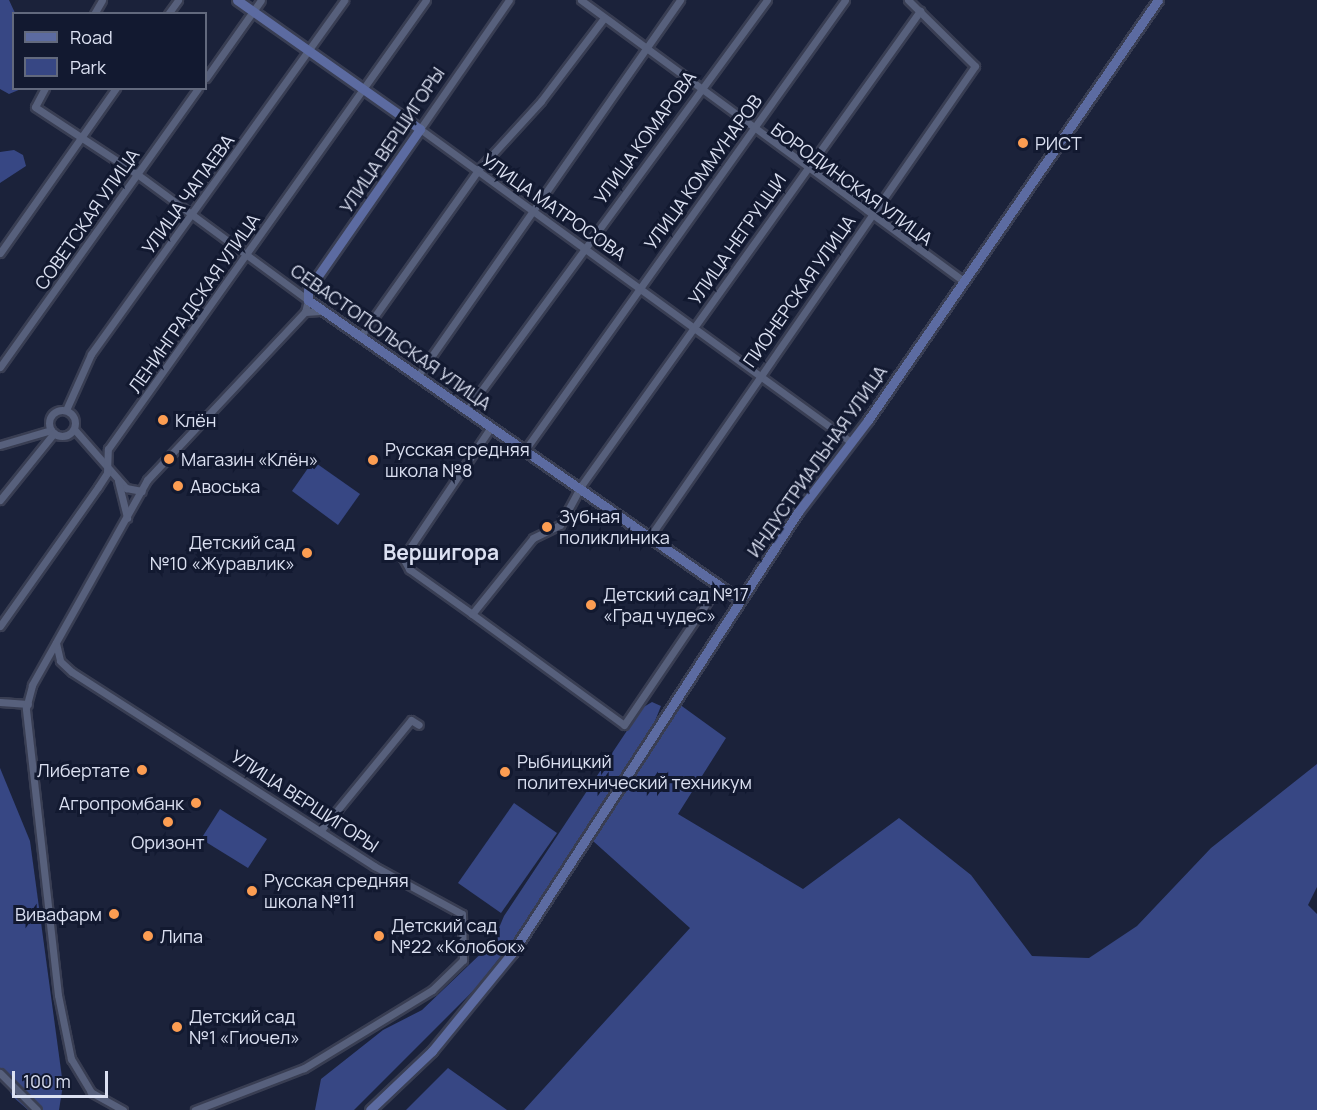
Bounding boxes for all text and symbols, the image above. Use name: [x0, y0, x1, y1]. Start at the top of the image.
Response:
legend: [12, 12, 207, 90]
text: Road: [70, 25, 113, 49]
text: Park: [70, 55, 106, 79]
street label: УЛИЦА ВЕРШИГОРЫ: [335, 63, 449, 217]
street label: УЛИЦА КОМАРОВА: [590, 66, 700, 208]
street label: УЛИЦА КОММУНАРОВ: [640, 90, 766, 254]
street label: БОРОДИНСКАЯ УЛИЦА: [767, 118, 937, 250]
street label: УЛИЦА ЧАПАЕВА: [137, 130, 239, 258]
place label: РИСТ: [1035, 132, 1082, 154]
marker: РИСТ: [1016, 136, 1030, 150]
street label: СОВЕТСКАЯ УЛИЦА: [30, 144, 144, 294]
street label: УЛИЦА МАТРОСОВА: [478, 149, 630, 265]
street label: УЛИЦА НЕГРУЦЦИ: [684, 169, 790, 309]
street label: ЛЕНИНГРАДСКАЯ УЛИЦА: [124, 209, 264, 397]
street label: ПИОНЕРСКАЯ УЛИЦА: [738, 211, 860, 371]
street label: СЕВАСТОПОЛЬСКАЯ УЛИЦА: [287, 259, 495, 415]
street label: ИНДУСТРИАЛЬНАЯ УЛИЦА: [743, 361, 891, 561]
place label: Клён: [175, 409, 216, 431]
marker: Клён: [156, 413, 170, 427]
place label: Русская средняя школа №8: [385, 439, 530, 482]
place label: Магазин «Клён»: [181, 448, 318, 470]
marker: Магазин «Клён»: [162, 452, 176, 466]
marker: Русская средняя школа №8: [366, 453, 380, 467]
place label: Авоська: [190, 475, 260, 497]
marker: Авоська: [171, 479, 185, 493]
place label: Зубная поликлиника: [559, 506, 670, 548]
marker: Зубная поликлиника: [540, 520, 554, 534]
place label: Детский сад №10 «Журавлик»: [150, 532, 295, 574]
district label: Вершигора: [383, 539, 499, 565]
marker: Детский сад №10 «Журавлик»: [300, 546, 314, 560]
place label: Детский сад №17 «Град чудес»: [603, 584, 749, 626]
marker: Детский сад №17 «Град чудес»: [584, 598, 598, 612]
street label: УЛИЦА ВЕРШИГОРЫ: [227, 745, 383, 857]
place label: Рыбницкий политехнический техникум: [517, 751, 752, 794]
place label: Либертате: [37, 759, 130, 781]
marker: Либертате: [135, 763, 149, 777]
marker: Рыбницкий политехнический техникум: [498, 765, 512, 779]
place label: Агропромбанк: [59, 792, 184, 814]
marker: Агропромбанк: [189, 796, 203, 810]
marker: Оризонт: [161, 815, 175, 829]
place label: Оризонт: [131, 831, 205, 853]
place label: Русская средняя школа №11: [264, 870, 409, 912]
marker: Русская средняя школа №11: [245, 884, 259, 898]
place label: Вивафарм: [15, 903, 102, 925]
marker: Вивафарм: [107, 907, 121, 921]
place label: Детский сад №22 «Колобок»: [391, 915, 526, 958]
place label: Липа: [160, 925, 203, 947]
marker: Липа: [141, 929, 155, 943]
marker: Детский сад №22 «Колобок»: [372, 929, 386, 943]
place label: Детский сад №1 «Гиочел»: [189, 1006, 300, 1048]
marker: Детский сад №1 «Гиочел»: [170, 1020, 184, 1034]
scale bar: [15, 1059, 111, 1097]
text: 100 m: [23, 1069, 71, 1093]

